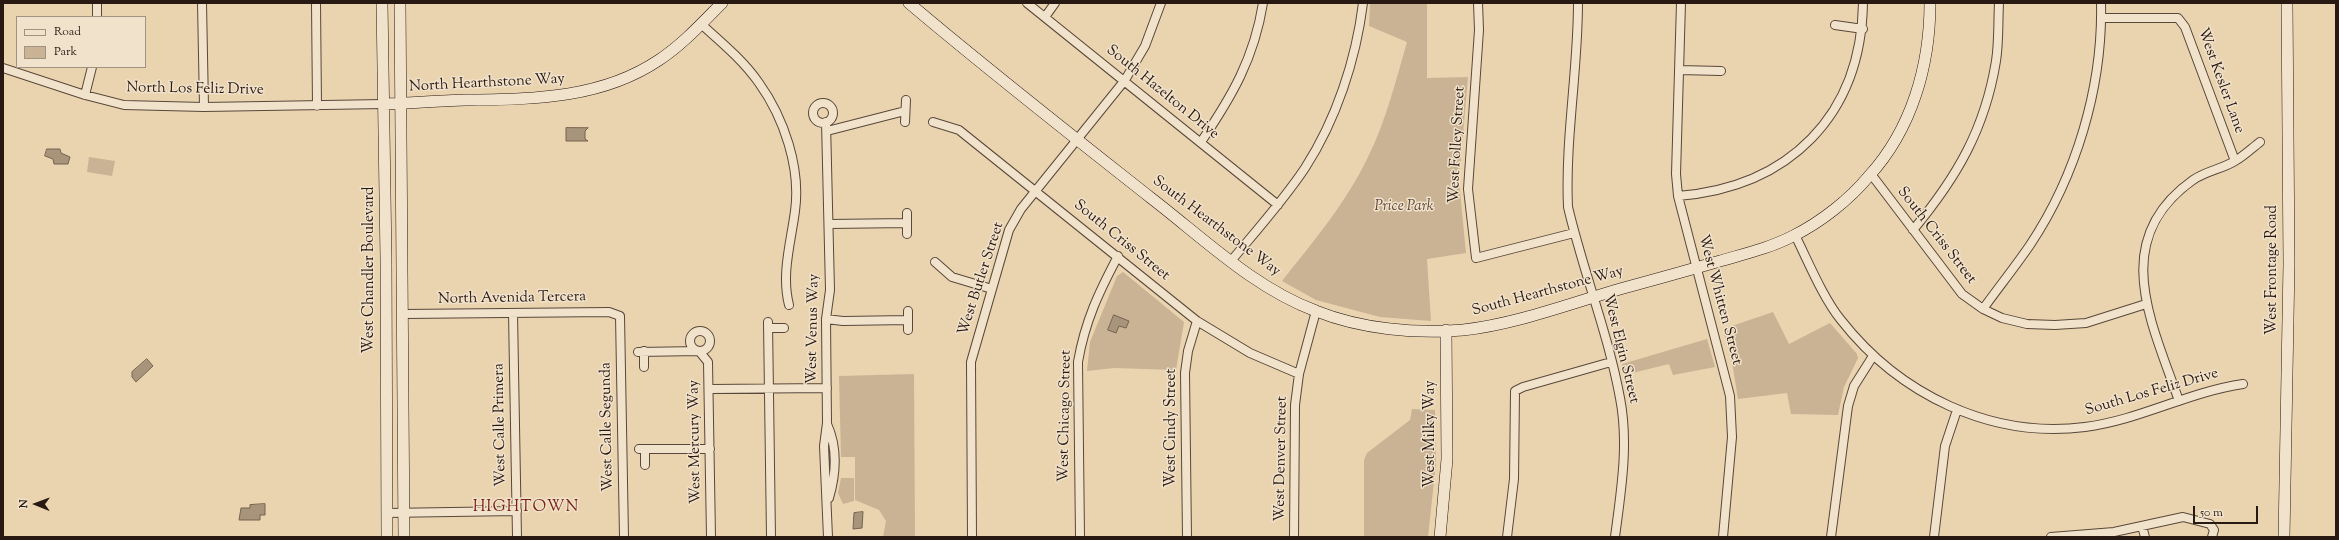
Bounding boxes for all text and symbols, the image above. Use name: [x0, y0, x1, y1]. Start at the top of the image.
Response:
legend: [16, 16, 146, 68]
text: Road: [54, 23, 81, 41]
street label: West Kesler Lane: [2193, 26, 2247, 136]
street label: South Hazelton Drive: [1102, 42, 1222, 144]
text: Park: [54, 43, 77, 61]
street label: North Hearthstone Way: [409, 71, 565, 97]
street label: North Los Feliz Drive: [126, 80, 264, 100]
street label: West Folley Street: [1446, 86, 1470, 204]
street label: South Hearthstone Way: [1148, 173, 1284, 281]
street label: South Criss Street: [1892, 184, 1980, 288]
street label: West Chandler Boulevard: [361, 186, 379, 354]
street label: South Criss Street: [1069, 197, 1173, 285]
park label: Price Park: [1375, 198, 1433, 216]
street label: West Frontage Road: [2264, 205, 2282, 335]
street label: West Butler Street: [955, 220, 1009, 338]
street label: West Whitten Street: [1693, 233, 1745, 367]
street label: South Hearthstone Way: [1470, 263, 1626, 321]
street label: West Venus Way: [804, 274, 824, 384]
street label: North Avenida Tercera: [438, 289, 586, 309]
street label: West Elgin Street: [1598, 293, 1642, 405]
street label: West Chicago Street: [1056, 350, 1076, 482]
street label: West Calle Segunda: [598, 362, 618, 492]
street label: West Calle Primera: [491, 363, 511, 487]
street label: South Los Feliz Drive: [2083, 365, 2221, 421]
street label: West Cindy Street: [1163, 369, 1181, 487]
street label: West Mercury Way: [686, 380, 706, 504]
street label: West Milky Way: [1422, 380, 1440, 488]
street label: West Denver Street: [1272, 396, 1292, 522]
north arrow: [16, 484, 56, 524]
district label: HIGHTOWN: [473, 498, 579, 518]
scale bar: [2195, 498, 2260, 524]
text: N: [16, 499, 32, 508]
text: 50 m: [2200, 504, 2223, 522]

